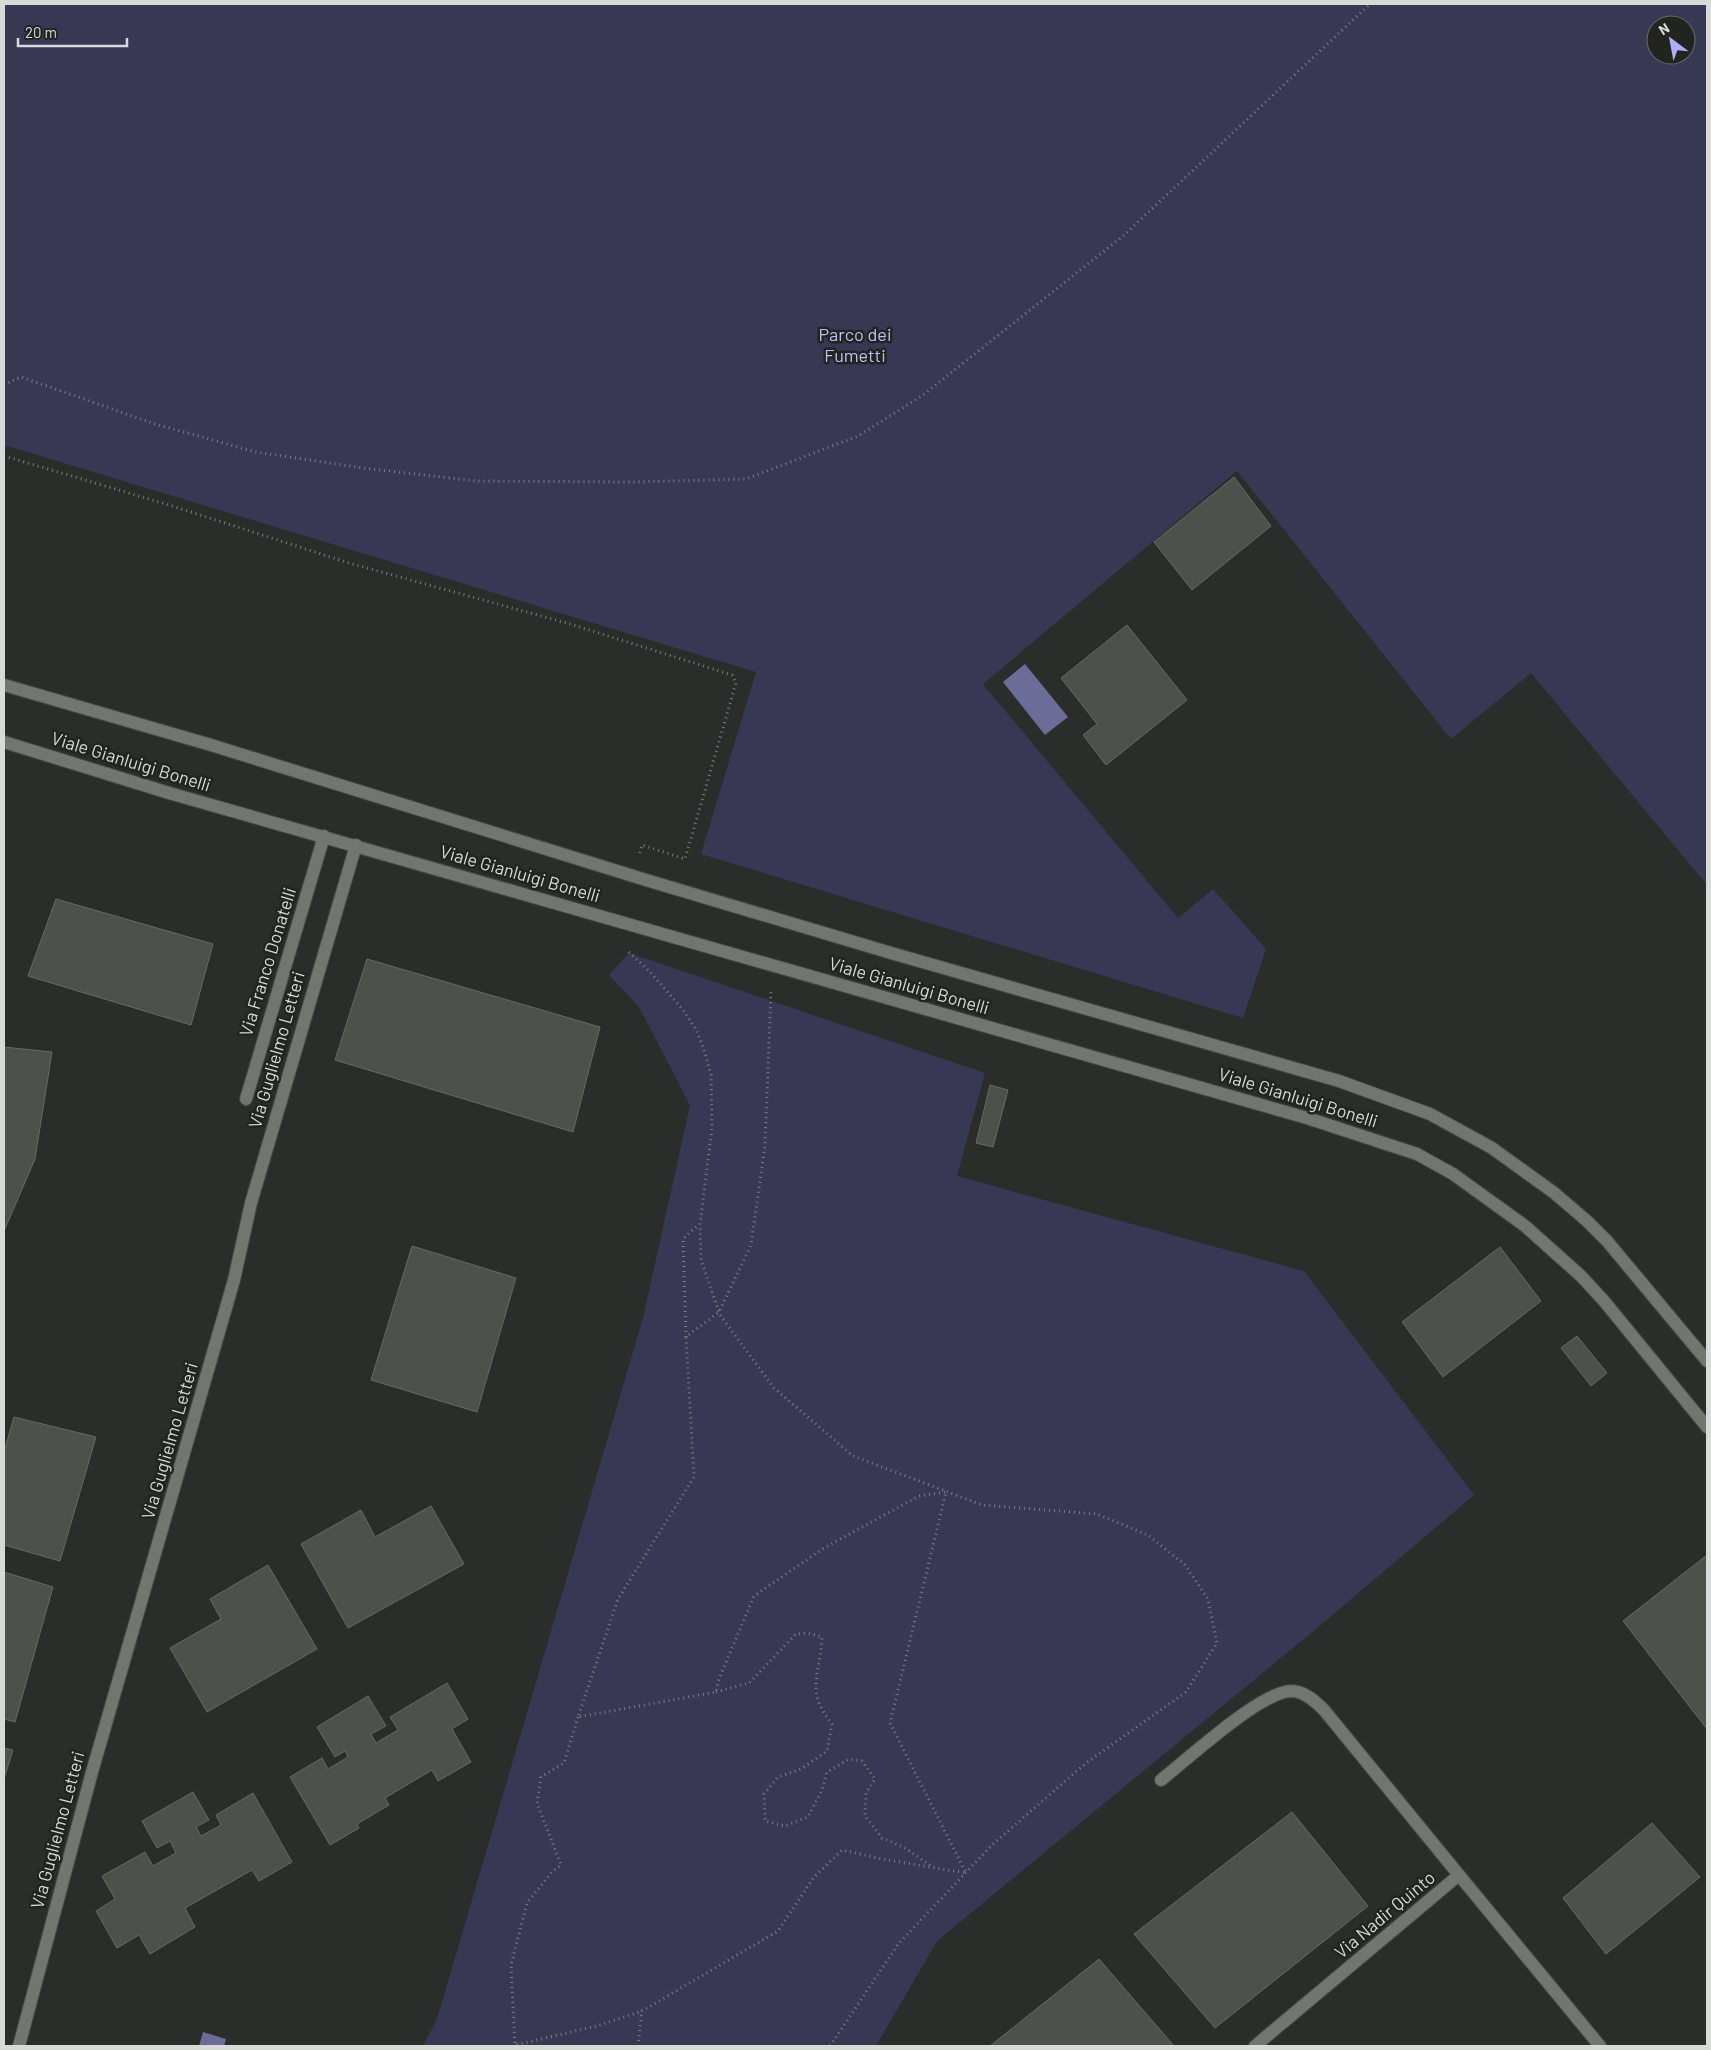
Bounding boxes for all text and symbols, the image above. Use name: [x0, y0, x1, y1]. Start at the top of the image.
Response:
scale bar: [18, 15, 126, 47]
north arrow: [1646, 15, 1696, 65]
text: N: [1655, 19, 1672, 38]
text: 20 m: [25, 23, 57, 41]
park label: Parco dei Fumetti: [819, 323, 892, 366]
street label: Viale Gianluigi Bonelli: [49, 726, 214, 796]
street label: Viale Gianluigi Bonelli: [438, 840, 603, 906]
street label: Via Franco Donatelli: [234, 885, 300, 1039]
street label: Viale Gianluigi Bonelli: [827, 952, 992, 1018]
street label: Via Guglielmo Letteri: [243, 969, 309, 1131]
street label: Viale Gianluigi Bonelli: [1216, 1062, 1381, 1132]
street label: Via Guglielmo Letteri: [136, 1360, 202, 1522]
street label: Via Guglielmo Letteri: [25, 1749, 89, 1911]
street label: Via Nadir Quinto: [1330, 1866, 1439, 1963]

